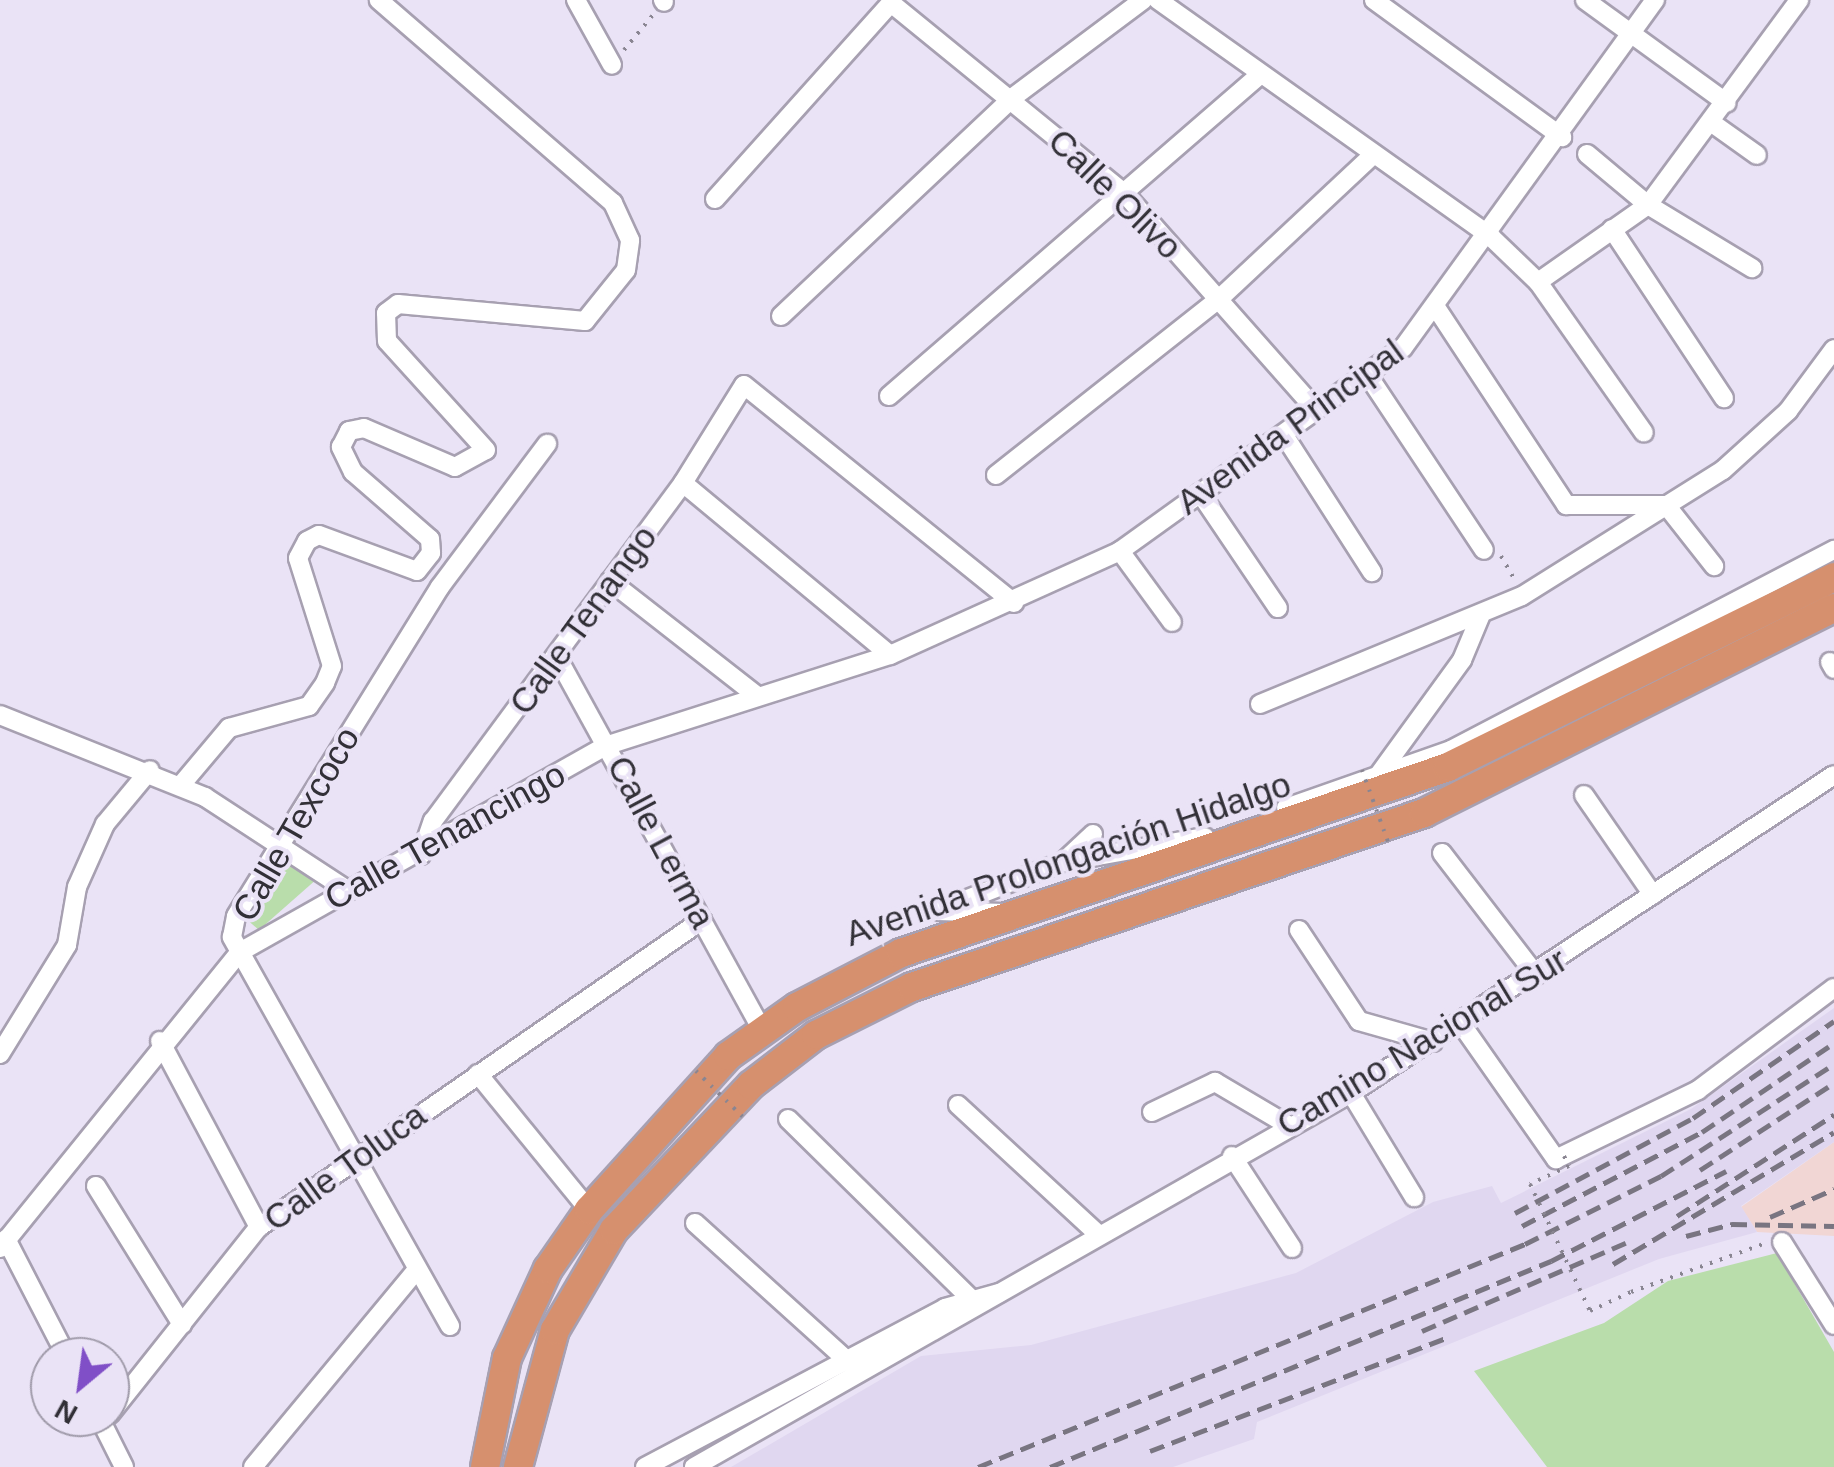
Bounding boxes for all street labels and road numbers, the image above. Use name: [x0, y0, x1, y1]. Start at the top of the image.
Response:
street label: Calle Olivo: [1040, 120, 1190, 268]
street label: Avenida Principal: [1169, 331, 1411, 523]
street label: Calle Tenango: [500, 517, 666, 723]
street label: Calle Texcoco: [223, 719, 369, 929]
street label: Calle Lerma: [598, 749, 724, 935]
street label: Calle Tenancingo: [317, 753, 573, 919]
street label: Avenida Prolongación Hidalgo: [840, 763, 1296, 955]
street label: Camino Nacional Sur: [1269, 939, 1575, 1145]
street label: Calle Toluca: [256, 1094, 434, 1240]

